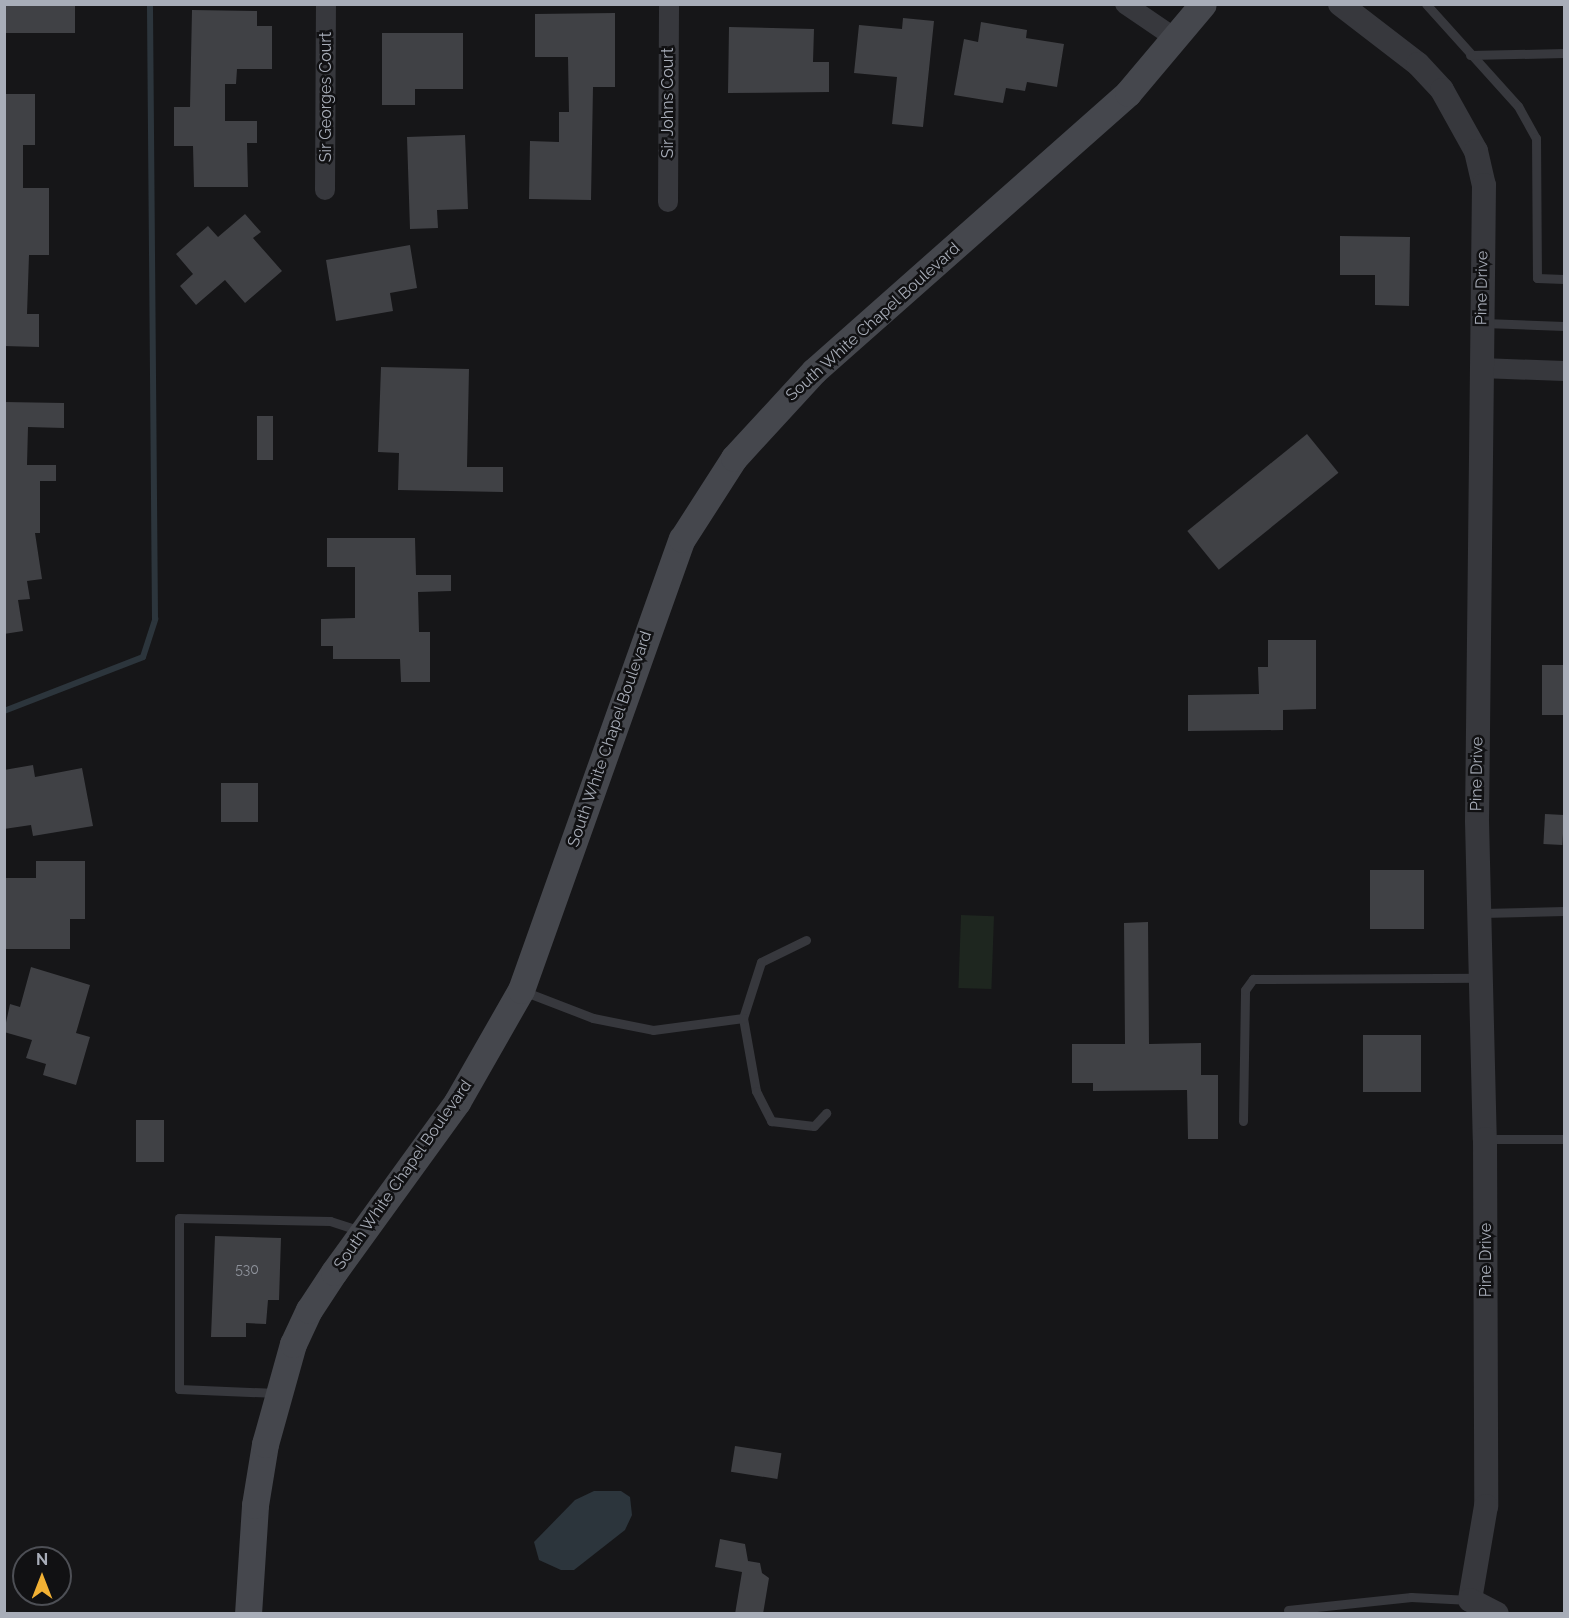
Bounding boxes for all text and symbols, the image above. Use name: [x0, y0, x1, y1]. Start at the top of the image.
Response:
street label: Sir Georges Court: [316, 32, 336, 162]
street label: Sir Johns Court: [658, 47, 678, 159]
street label: South White Chapel Boulevard: [782, 239, 964, 405]
street label: Pine Drive: [1472, 251, 1492, 325]
street label: South White Chapel Boulevard: [564, 628, 656, 850]
street label: Pine Drive: [1467, 737, 1487, 811]
street label: South White Chapel Boulevard: [330, 1076, 476, 1274]
street label: Pine Drive: [1476, 1223, 1496, 1297]
house number: 530: [235, 1261, 259, 1277]
north arrow: [12, 1546, 72, 1606]
text: N: [36, 1550, 48, 1569]

